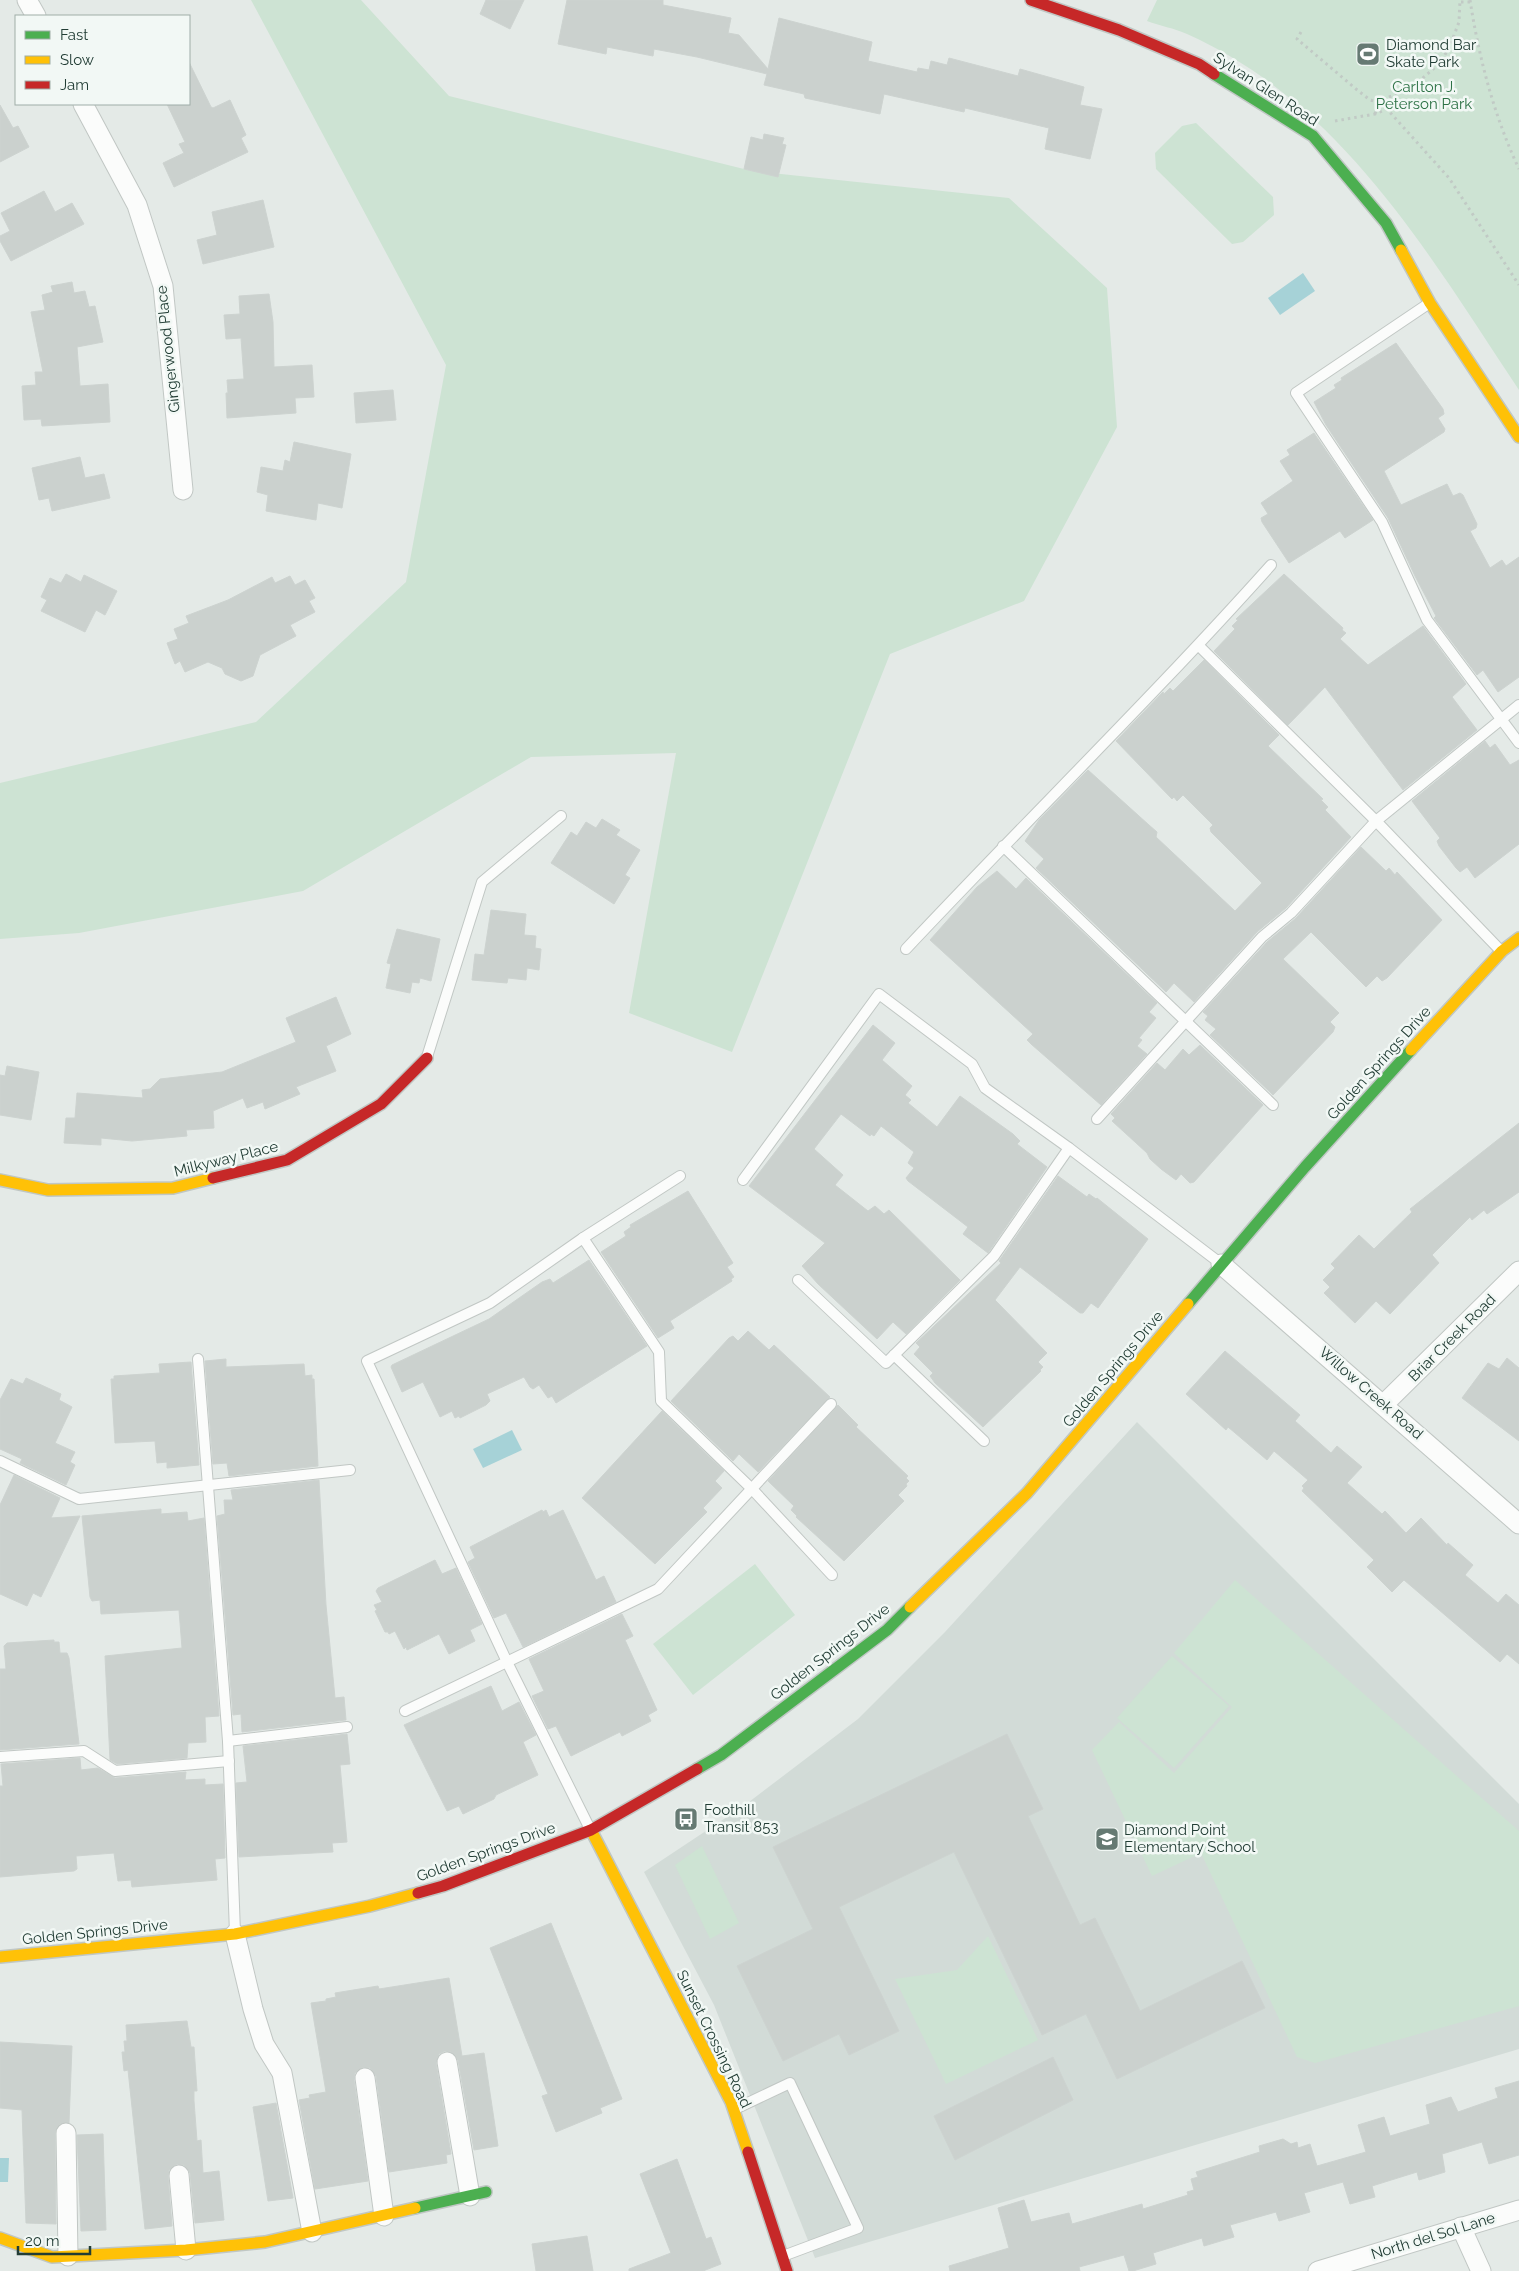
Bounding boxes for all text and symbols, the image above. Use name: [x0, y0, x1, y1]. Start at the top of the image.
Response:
legend: [15, 15, 190, 105]
text: Fast: [60, 26, 88, 44]
place label: Diamond Bar Skate Park: [1386, 36, 1477, 71]
sports icon: Diamond Bar Skate Park: [1355, 41, 1381, 67]
street label: Sylvan Glen Road: [1210, 48, 1322, 130]
text: Slow: [60, 51, 94, 69]
text: Jam: [60, 76, 89, 94]
park label: Carlton J. Peterson Park: [1376, 78, 1472, 113]
street label: Gingerwood Place: [152, 284, 184, 413]
street label: Golden Springs Drive: [1323, 1003, 1435, 1123]
street label: Milkyway Place: [172, 1137, 280, 1181]
street label: Briar Creek Road: [1405, 1291, 1499, 1385]
street label: Golden Springs Drive: [1059, 1307, 1167, 1431]
street label: Willow Creek Road: [1315, 1343, 1427, 1443]
street label: Golden Springs Drive: [767, 1600, 893, 1704]
place label: Foothill Transit 853: [704, 1801, 778, 1836]
bus stop icon: Foothill Transit 853: [673, 1806, 699, 1832]
street label: Golden Springs Drive: [414, 1818, 558, 1885]
place label: Diamond Point Elementary School: [1124, 1821, 1256, 1856]
school or university icon: Diamond Point Elementary School: [1094, 1826, 1120, 1852]
street label: Golden Springs Drive: [21, 1915, 169, 1949]
street label: Sunset Crossing Road: [673, 1967, 755, 2111]
street label: North del Sol Lane: [1369, 2209, 1497, 2263]
scale bar: [18, 2224, 90, 2256]
text: 20 m: [25, 2232, 60, 2250]

